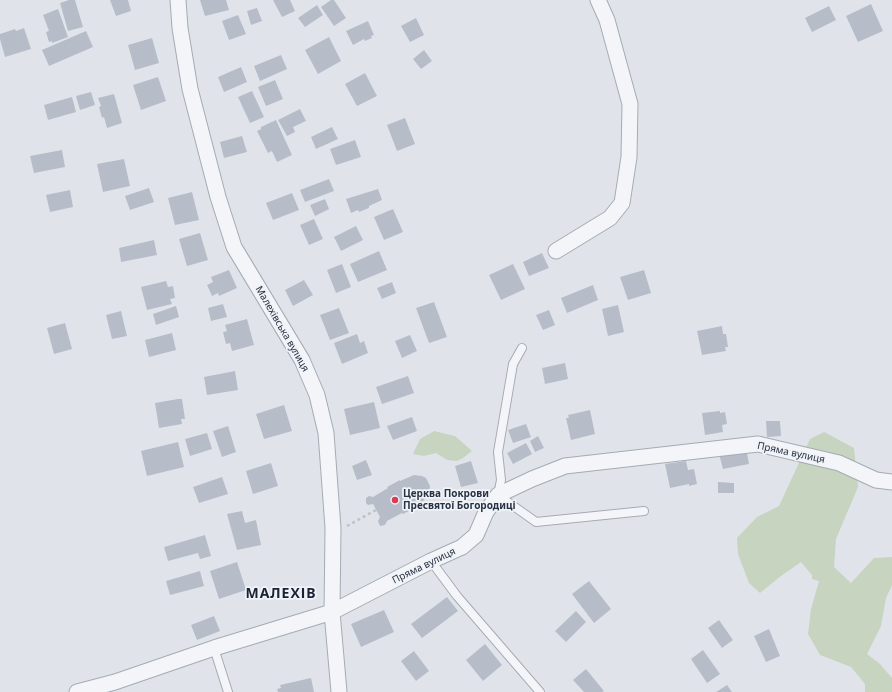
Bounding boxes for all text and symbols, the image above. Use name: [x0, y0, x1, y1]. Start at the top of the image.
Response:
street label: Малехівська вулиця: [253, 284, 311, 374]
street label: Пряма вулиця: [756, 440, 826, 466]
place label: Церква Покрови Пресвятої Богородиці: [403, 488, 516, 512]
marker: Церква Покрови Пресвятої Богородиці: [390, 495, 400, 505]
street label: Пряма вулиця: [390, 545, 458, 587]
district label: МАЛЕХІВ: [245, 586, 317, 602]

